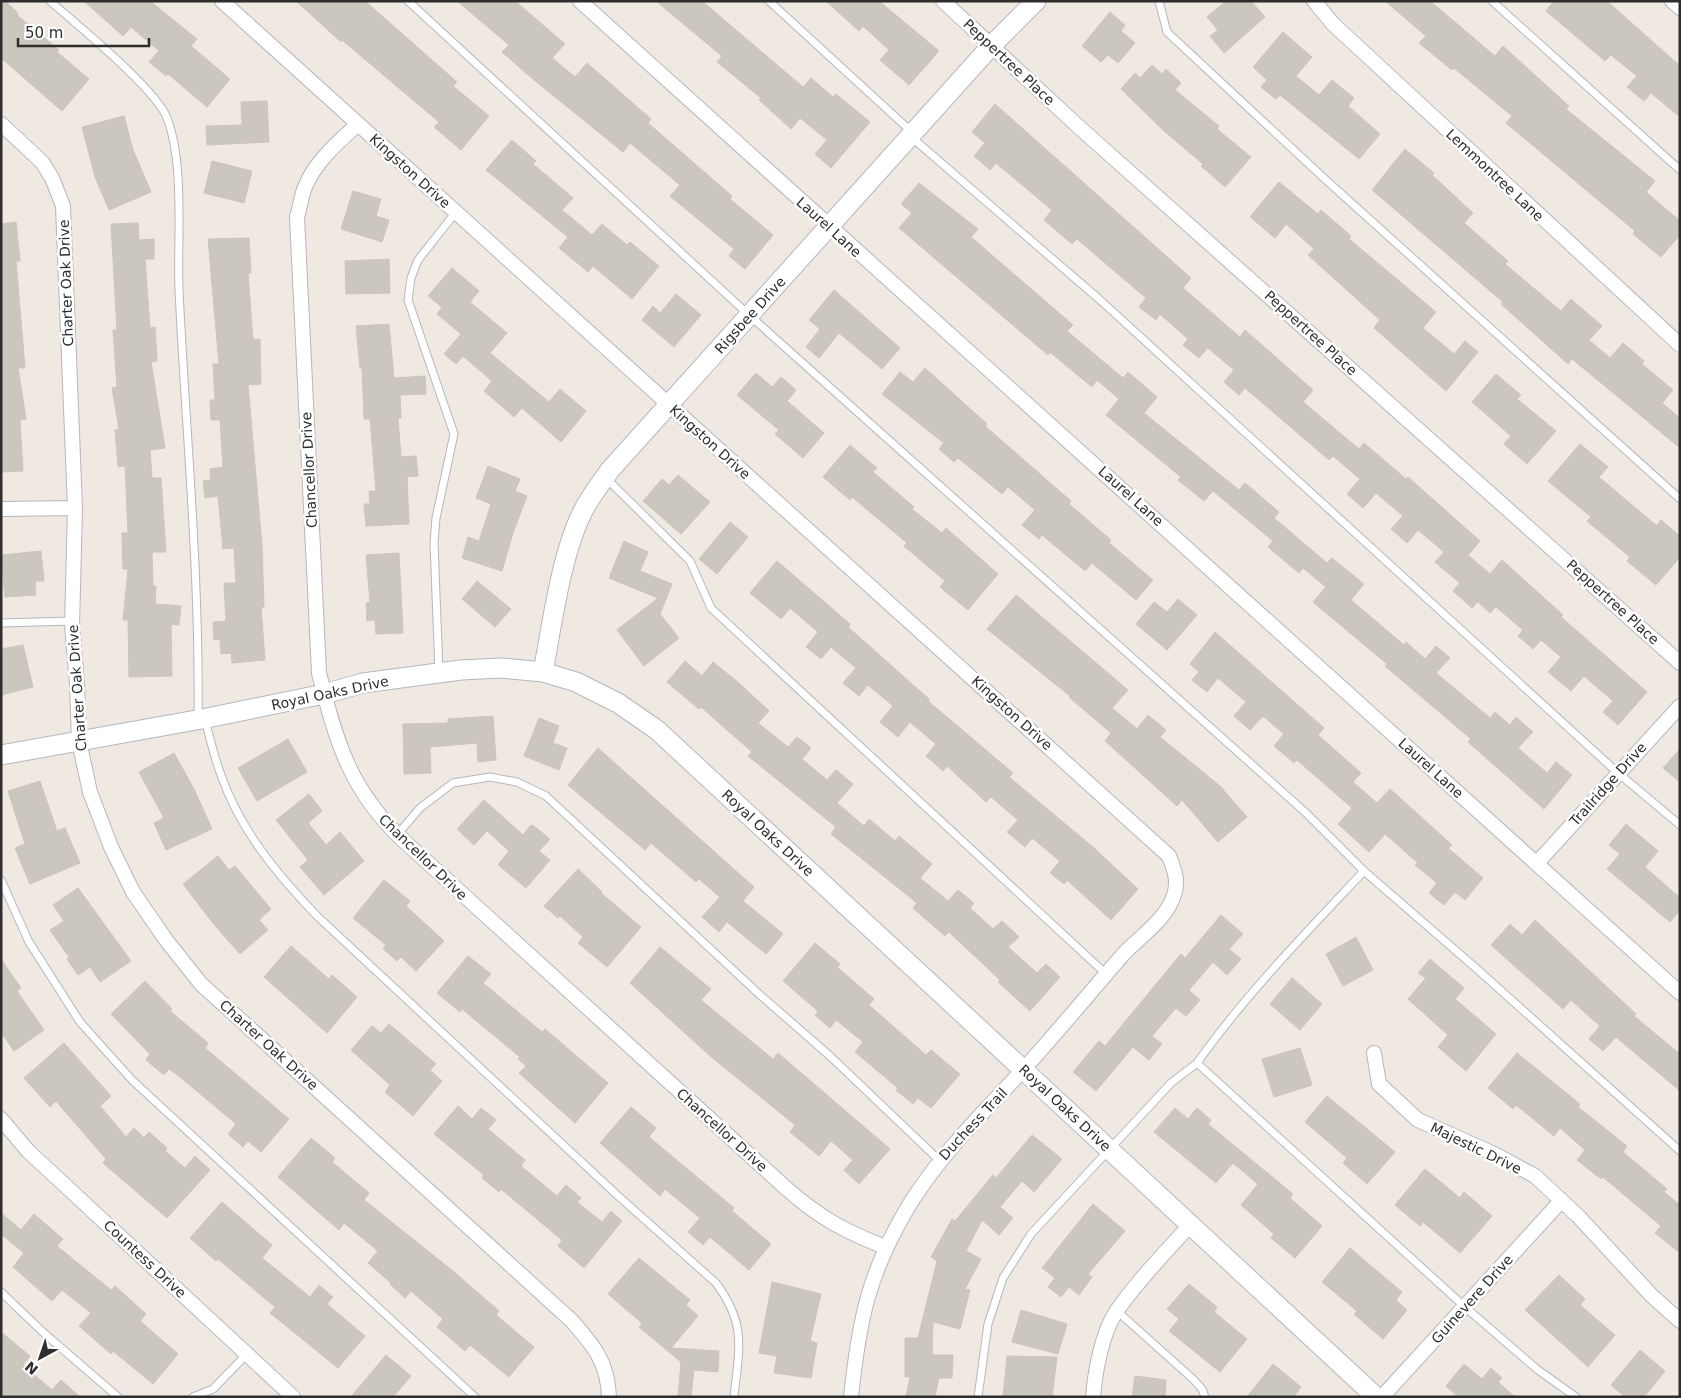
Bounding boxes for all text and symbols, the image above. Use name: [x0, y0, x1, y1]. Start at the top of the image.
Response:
scale bar: [18, 15, 149, 47]
street label: Peppertree Place: [960, 16, 1058, 108]
text: 50 m: [25, 24, 63, 42]
street label: Lemmontree Lane: [1443, 126, 1547, 224]
street label: Kingston Drive: [366, 131, 454, 211]
street label: Laurel Lane: [793, 194, 865, 260]
street label: Charter Oak Drive: [56, 219, 76, 347]
street label: Rigsbee Drive: [711, 273, 789, 357]
street label: Peppertree Place: [1262, 287, 1360, 379]
street label: Kingston Drive: [666, 402, 754, 482]
street label: Chancellor Drive: [298, 412, 320, 528]
street label: Laurel Lane: [1095, 463, 1167, 529]
street label: Peppertree Place: [1564, 556, 1662, 648]
street label: Charter Oak Drive: [65, 624, 89, 752]
street label: Royal Oaks Drive: [270, 673, 390, 713]
street label: Kingston Drive: [968, 673, 1056, 753]
street label: Laurel Lane: [1395, 735, 1467, 801]
street label: Trailridge Drive: [1566, 739, 1650, 830]
street label: Royal Oaks Drive: [719, 786, 817, 880]
street label: Chancellor Drive: [376, 811, 470, 903]
street label: Charter Oak Drive: [217, 997, 321, 1093]
street label: Royal Oaks Drive: [1016, 1061, 1114, 1155]
street label: Chancellor Drive: [673, 1085, 771, 1175]
street label: Duchess Trail: [936, 1085, 1010, 1163]
street label: Majestic Drive: [1428, 1119, 1524, 1177]
street label: Countess Drive: [101, 1217, 189, 1301]
street label: Guinevere Drive: [1428, 1251, 1516, 1347]
north arrow: [15, 1333, 65, 1383]
text: N: [22, 1358, 41, 1378]

